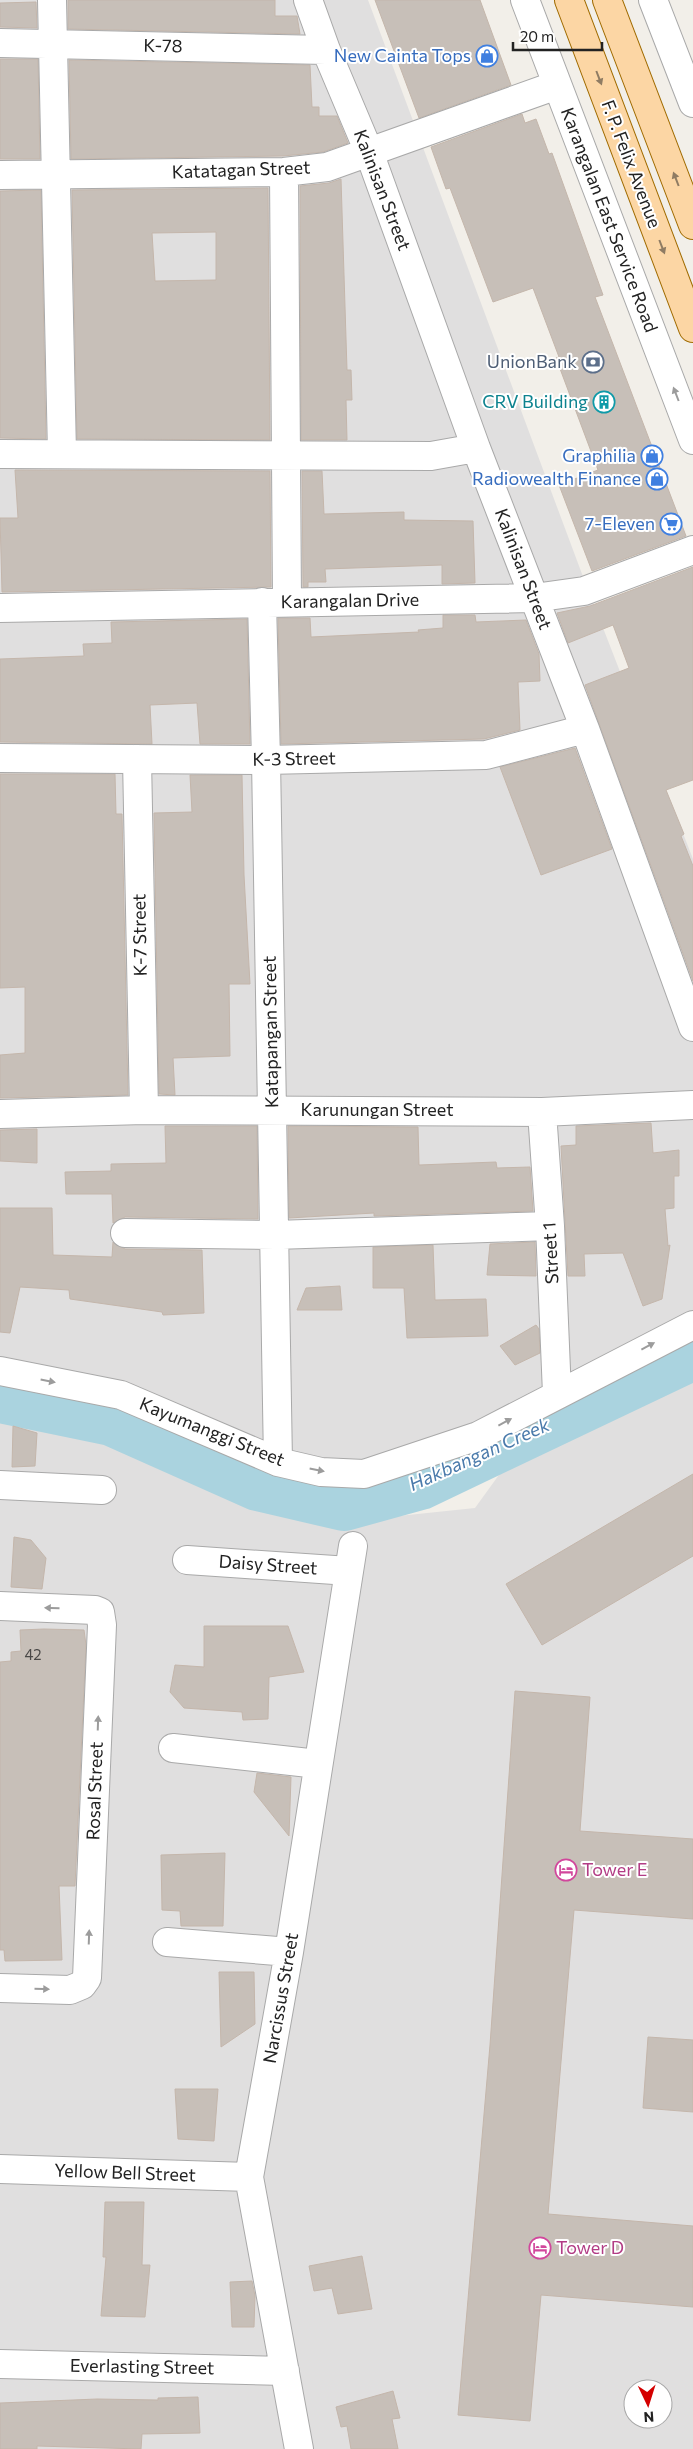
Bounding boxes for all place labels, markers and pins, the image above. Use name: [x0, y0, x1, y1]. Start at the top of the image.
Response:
place label: New Cainta Tops: [334, 44, 471, 66]
shop icon: New Cainta Tops: [475, 44, 499, 68]
place label: UnionBank: [487, 350, 577, 372]
bank icon: UnionBank: [581, 350, 605, 374]
place label: CRV Building: [482, 390, 588, 412]
building icon: CRV Building: [592, 390, 616, 414]
place label: Graphilia: [562, 444, 636, 466]
shop icon: Graphilia: [640, 444, 664, 468]
place label: Radiowealth Finance: [472, 467, 641, 489]
shop icon: Radiowealth Finance: [645, 467, 669, 491]
place label: 7-Eleven: [585, 512, 655, 534]
supermarket icon: 7-Eleven: [659, 512, 683, 536]
hotel icon: Tower E: [554, 1858, 578, 1882]
place label: Tower E: [582, 1858, 648, 1880]
hotel icon: Tower D: [528, 2236, 552, 2260]
place label: Tower D: [556, 2236, 624, 2258]

